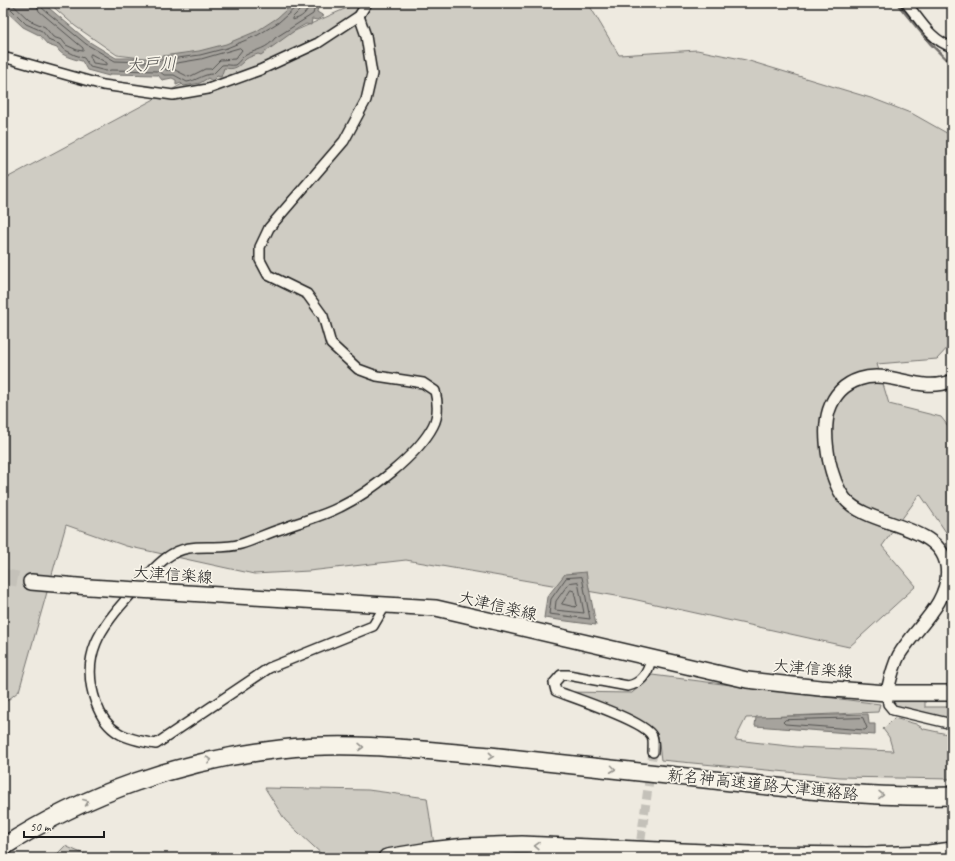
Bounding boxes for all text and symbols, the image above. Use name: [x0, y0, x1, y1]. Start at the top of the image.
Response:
water label: 大戸川: [125, 53, 177, 76]
street label: 大津信楽線: [132, 562, 214, 588]
street label: 大津信楽線: [457, 587, 539, 625]
street label: 大津信楽線: [772, 656, 854, 682]
one-way arrow: [358, 743, 364, 751]
one-way arrow: [487, 752, 494, 761]
one-way arrow: [206, 757, 213, 765]
one-way arrow: [610, 764, 616, 773]
street label: 新名神高速道路大津連絡路: [666, 765, 859, 805]
one-way arrow: [878, 791, 884, 799]
one-way arrow: [82, 799, 90, 807]
scale bar: [24, 813, 104, 839]
text: 50 m: [30, 819, 52, 835]
one-way arrow: [534, 842, 540, 850]

